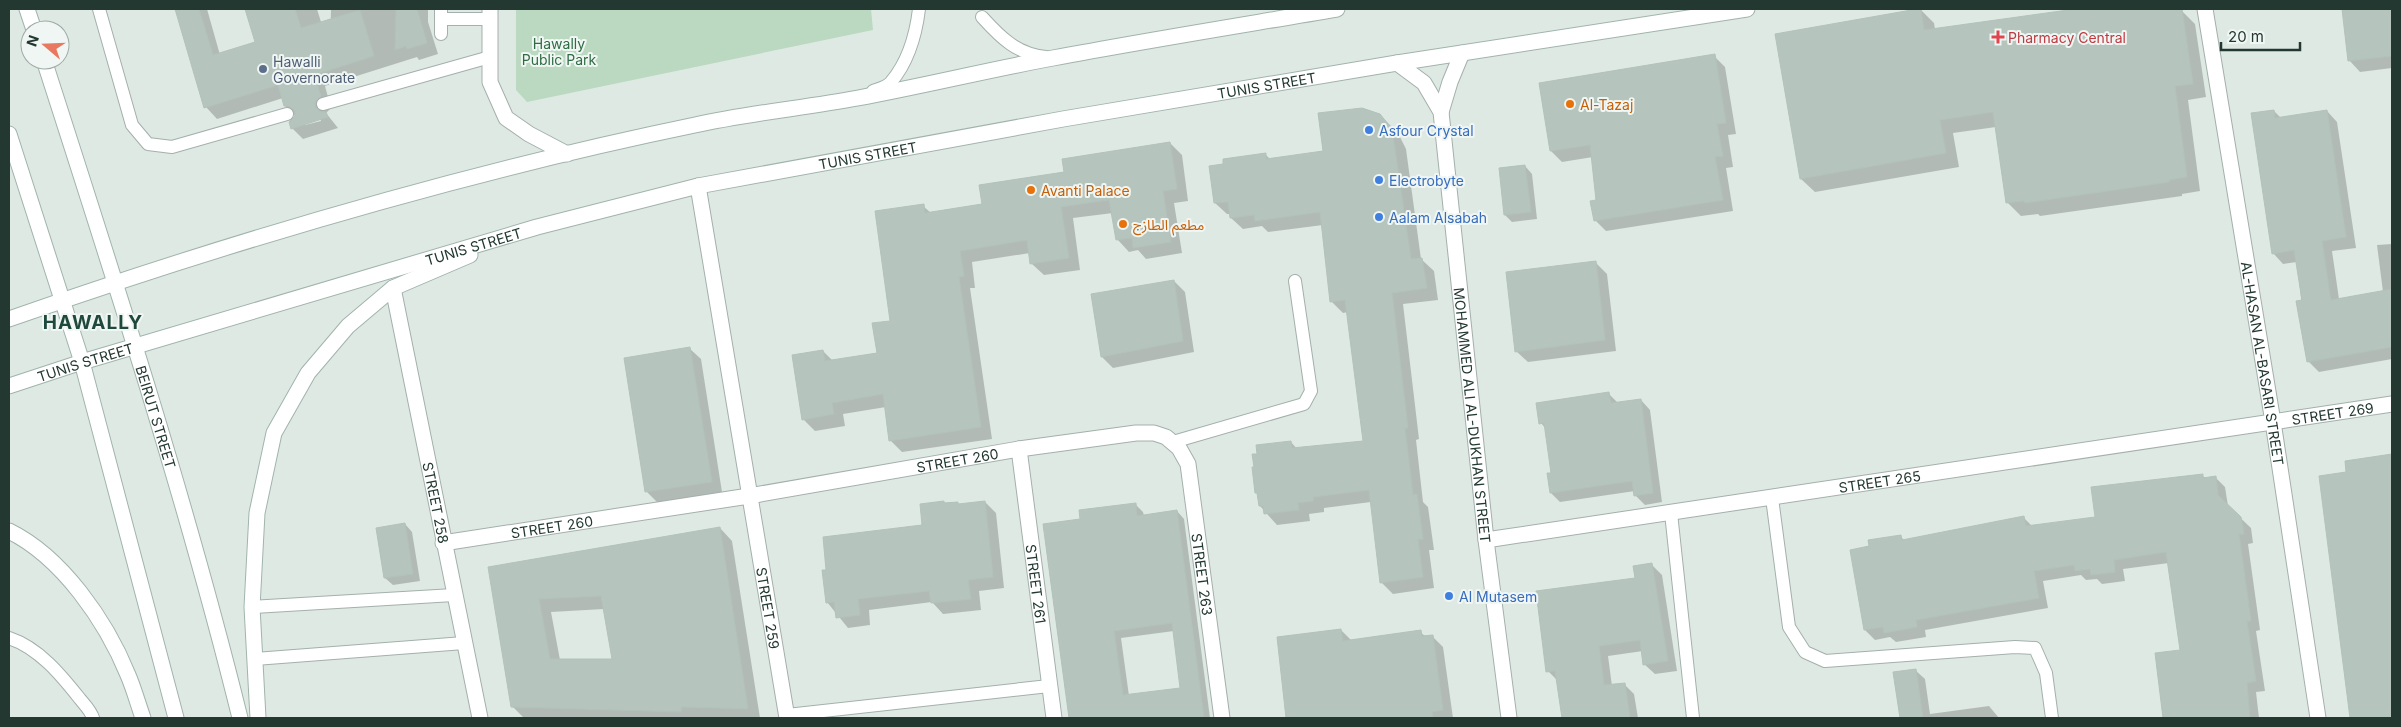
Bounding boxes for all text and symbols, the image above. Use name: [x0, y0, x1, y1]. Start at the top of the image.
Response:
north arrow: [20, 20, 70, 70]
scale bar: [2221, 20, 2300, 52]
text: 20 m: [2228, 27, 2264, 46]
place label: Pharmacy Central: [2008, 29, 2126, 46]
marker: Pharmacy Central: [1992, 31, 2004, 43]
text: N: [22, 33, 42, 48]
park label: Hawally Public Park: [522, 35, 597, 68]
place label: Hawalli Governorate: [273, 53, 355, 86]
marker: Hawalli Governorate: [257, 63, 269, 75]
street label: TUNIS STREET: [1216, 68, 1317, 102]
place label: Al-Tazaj: [1580, 96, 1633, 113]
marker: Al-Tazaj: [1564, 98, 1576, 110]
place label: Asfour Crystal: [1379, 122, 1474, 139]
marker: Asfour Crystal: [1363, 124, 1375, 136]
street label: TUNIS STREET: [817, 138, 918, 172]
place label: Electrobyte: [1389, 172, 1464, 189]
marker: Electrobyte: [1373, 174, 1385, 186]
place label: Avanti Palace: [1041, 182, 1130, 199]
marker: Avanti Palace: [1025, 184, 1037, 196]
place label: Aalam Alsabah: [1389, 209, 1487, 226]
marker: Aalam Alsabah: [1373, 211, 1385, 223]
place label: مطعم الطازج: [1133, 216, 1204, 236]
marker: مطعم الطازج: [1117, 218, 1129, 230]
street label: TUNIS STREET: [423, 224, 523, 268]
street label: AL-HASAN AL-BASARI STREET: [2238, 260, 2288, 466]
street label: MOHAMMED ALI AL-DUKHAN STREET: [1451, 287, 1495, 544]
district label: HAWALLY: [43, 311, 143, 334]
street label: TUNIS STREET: [35, 339, 135, 385]
street label: BEIRUT STREET: [133, 363, 180, 470]
street label: STREET 269: [2290, 398, 2375, 427]
street label: STREET 260: [915, 444, 1000, 475]
street label: STREET 258: [420, 460, 453, 545]
street label: STREET 265: [1837, 466, 1922, 495]
street label: STREET 260: [509, 512, 594, 541]
street label: STREET 263: [1189, 532, 1217, 616]
street label: STREET 261: [1023, 543, 1050, 625]
street label: STREET 259: [753, 566, 784, 650]
place label: Al Mutasem: [1459, 588, 1537, 605]
marker: Al Mutasem: [1443, 590, 1455, 602]

